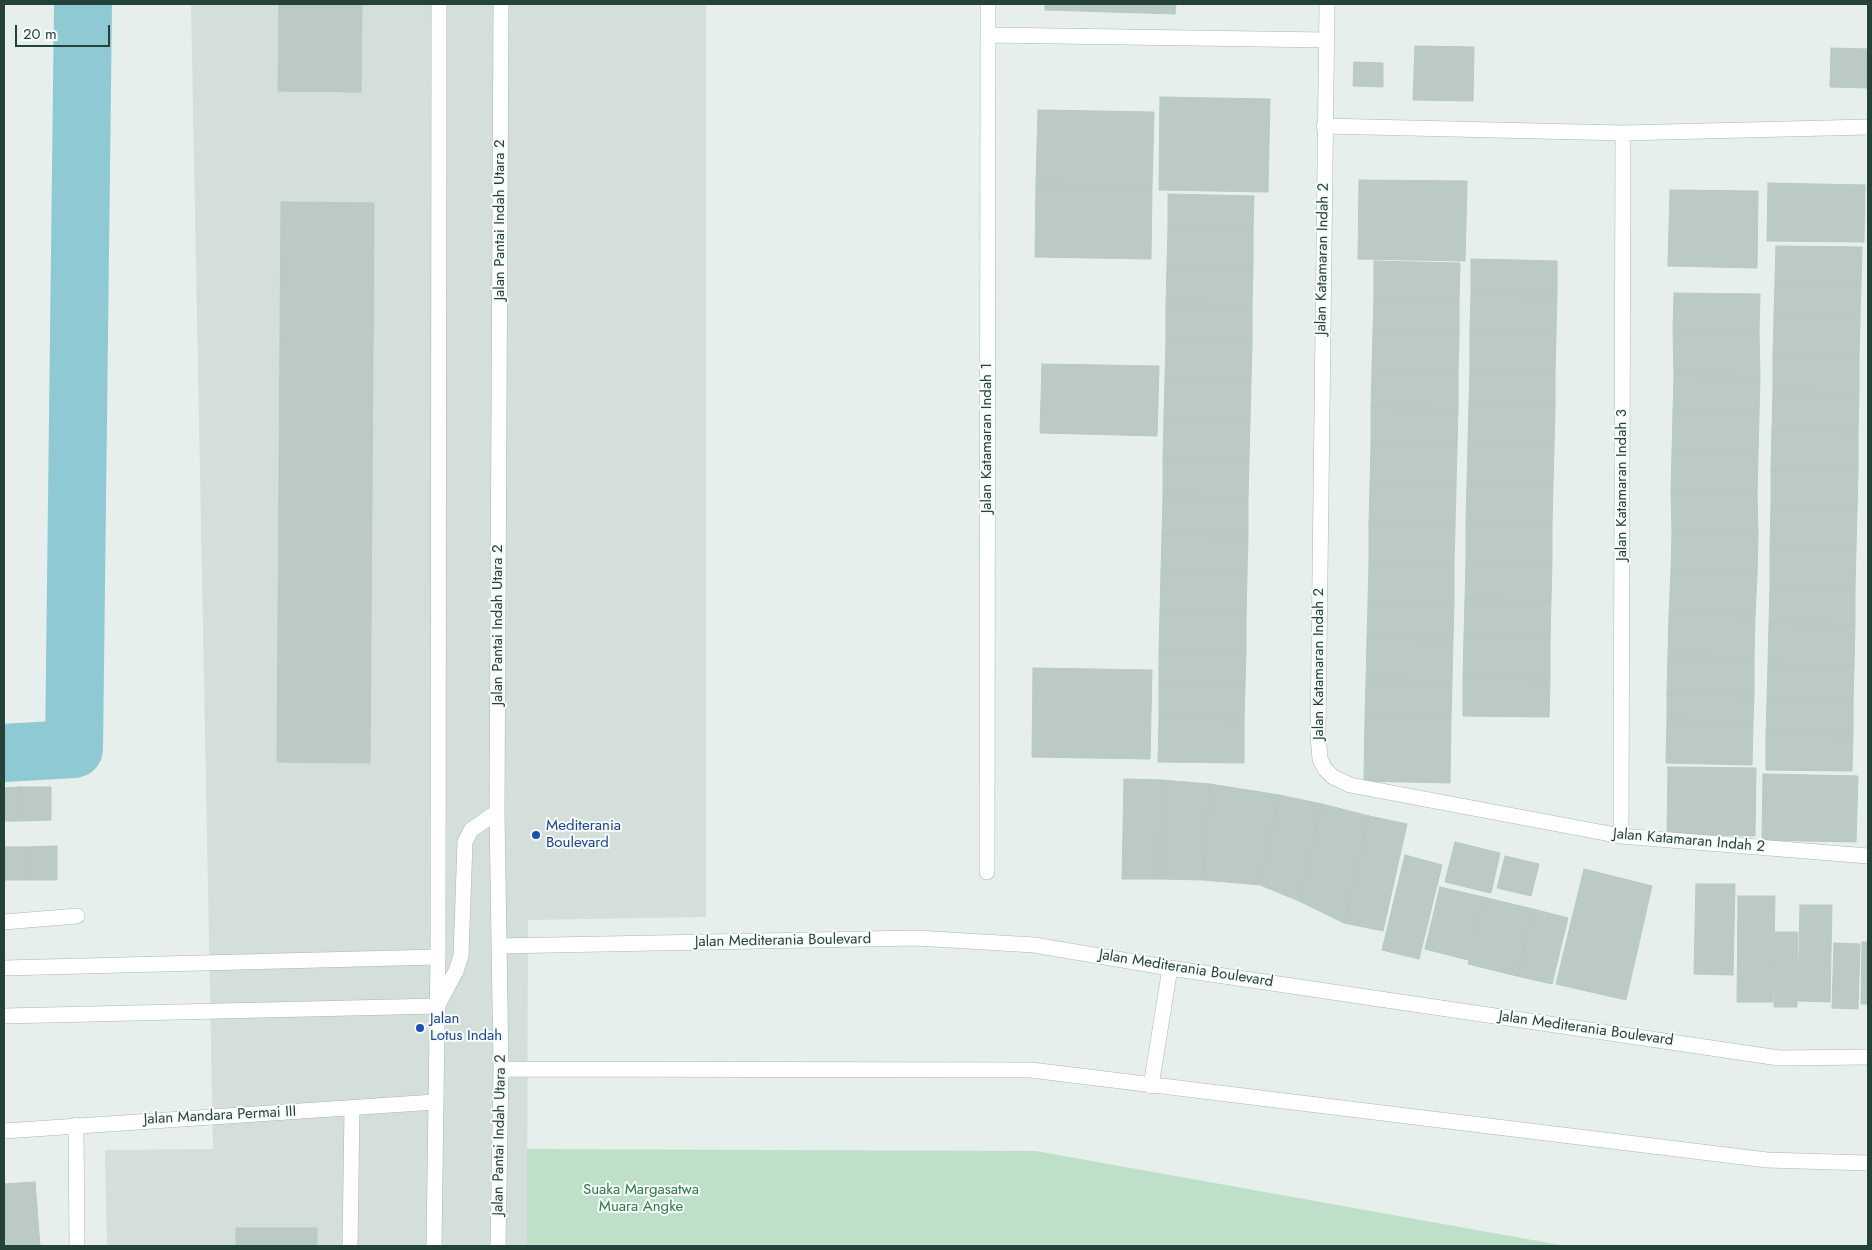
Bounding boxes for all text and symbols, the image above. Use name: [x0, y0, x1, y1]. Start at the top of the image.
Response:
scale bar: [18, 15, 112, 47]
text: 20 m: [23, 23, 57, 45]
street label: Jalan Pantai Indah Utara 2: [491, 139, 509, 301]
street label: Jalan Katamaran Indah 2: [1313, 183, 1333, 335]
street label: Jalan Katamaran Indah 1: [978, 363, 996, 513]
street label: Jalan Katamaran Indah 3: [1613, 409, 1631, 561]
street label: Jalan Pantai Indah Utara 2: [489, 544, 507, 706]
street label: Jalan Katamaran Indah 2: [1310, 588, 1328, 740]
place label: Mediterania Boulevard: [546, 817, 621, 852]
street label: Jalan Katamaran Indah 2: [1612, 825, 1766, 857]
marker: Mediterania Boulevard: [530, 829, 542, 841]
street label: Jalan Mediterania Boulevard: [695, 930, 871, 952]
street label: Jalan Mediterania Boulevard: [1098, 946, 1274, 992]
street label: Jalan Mediterania Boulevard: [1497, 1008, 1675, 1050]
place label: Jalan Lotus Indah: [430, 1010, 502, 1045]
marker: Jalan Lotus Indah: [414, 1022, 426, 1034]
street label: Jalan Pantai Indah Utara 2: [490, 1054, 510, 1216]
street label: Jalan Mandara Permai III: [143, 1103, 297, 1129]
park label: Suaka Margasatwa Muara Angke: [583, 1181, 699, 1216]

